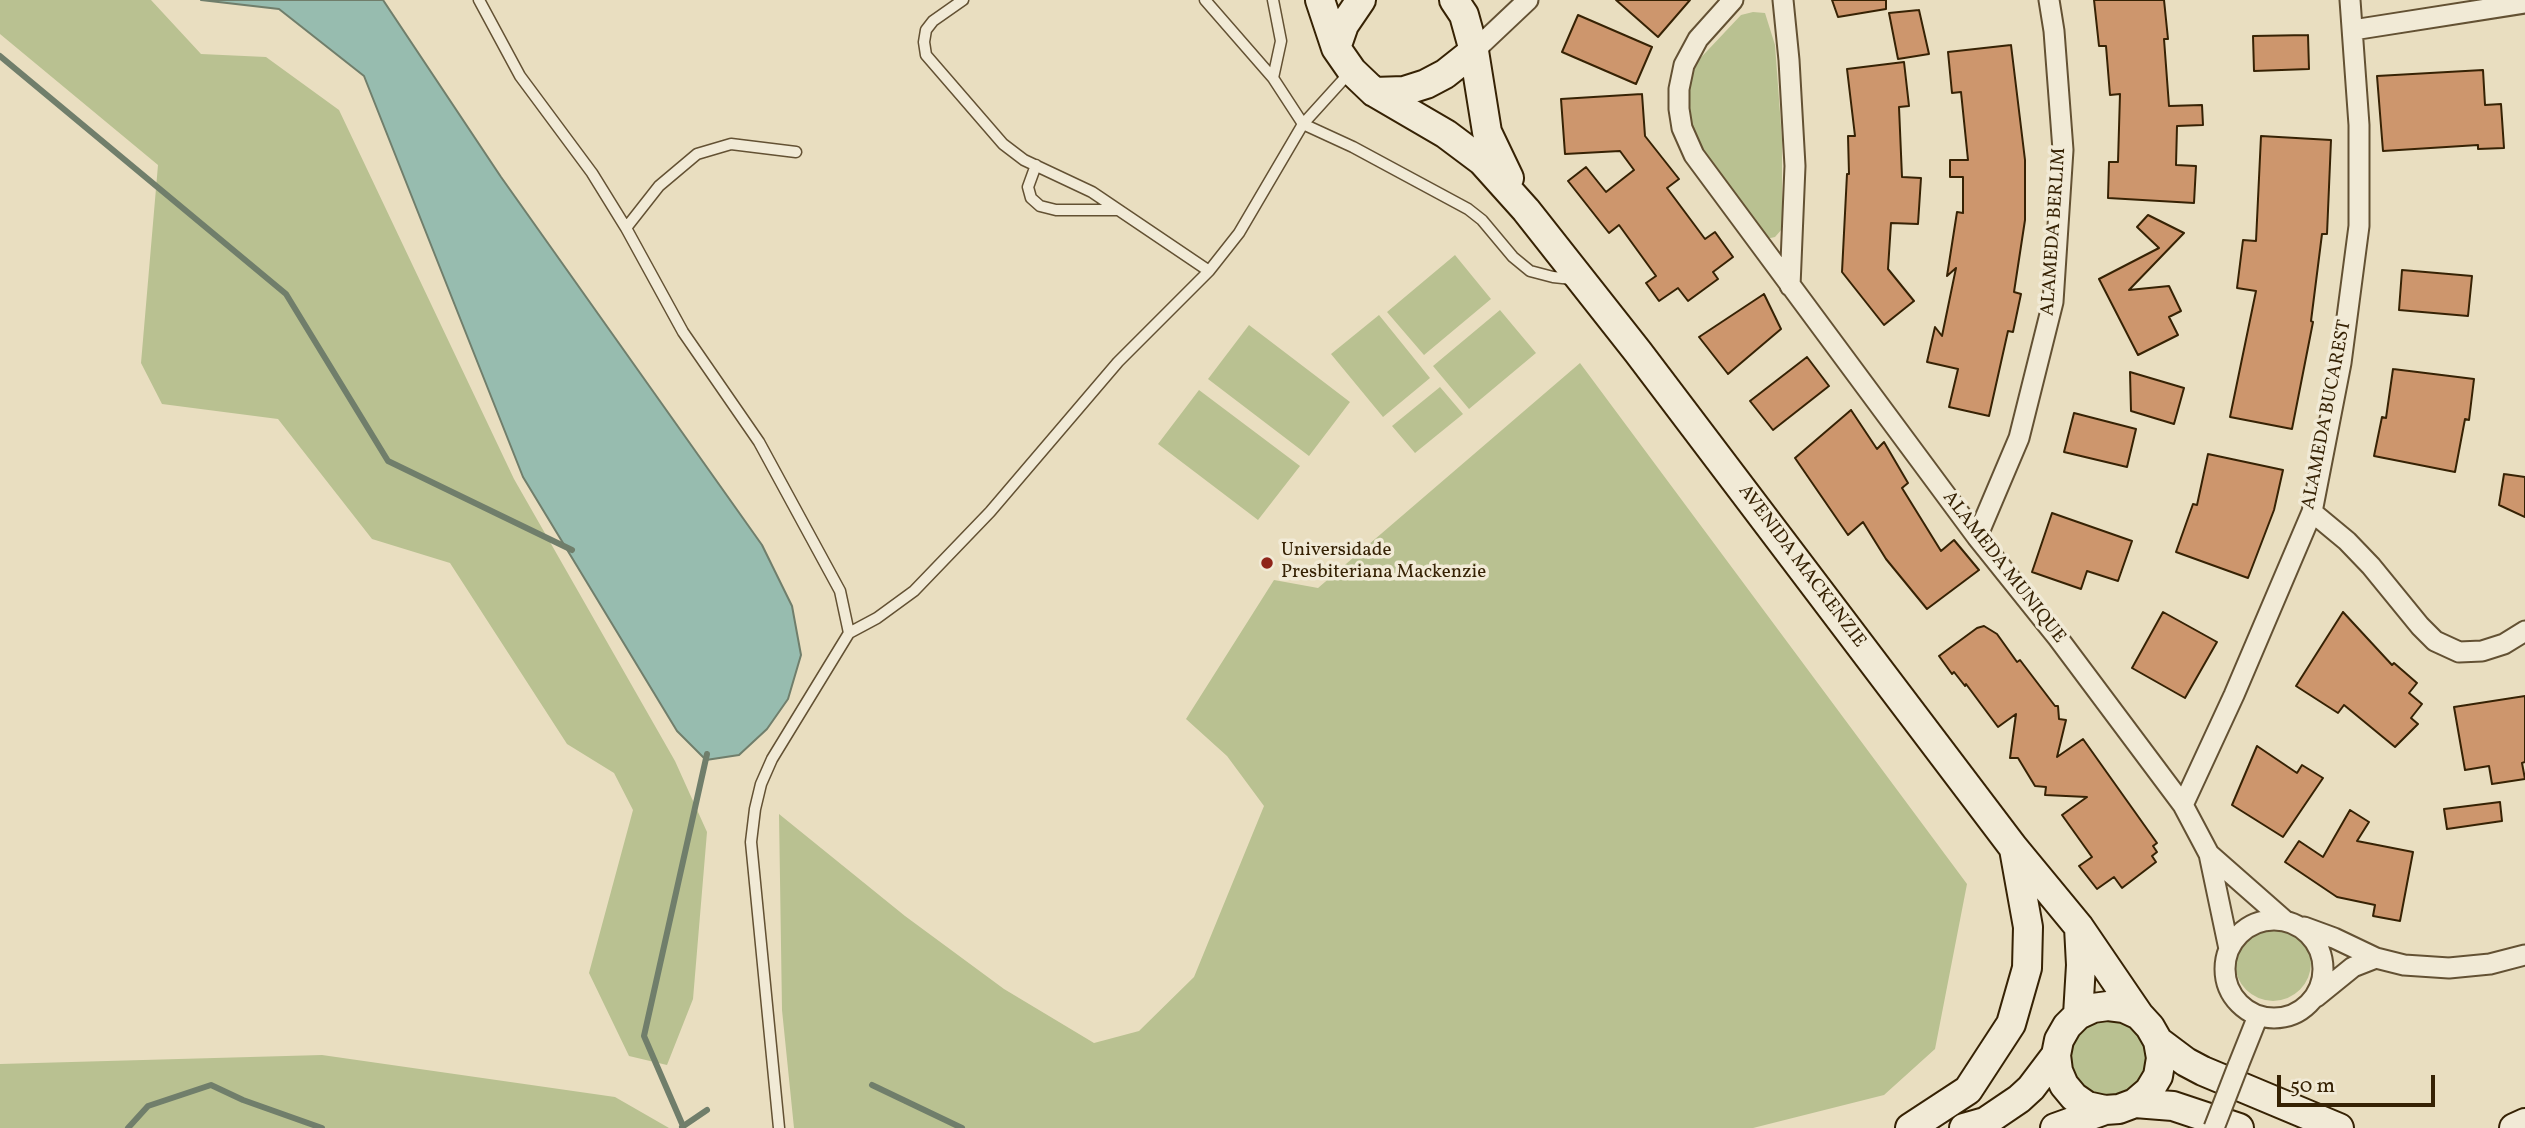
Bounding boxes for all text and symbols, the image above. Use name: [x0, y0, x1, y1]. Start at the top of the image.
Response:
street label: ALAMEDA BERLIM: [2038, 147, 2072, 317]
street label: ALAMEDA BUCAREST: [2298, 318, 2358, 512]
street label: AVENIDA MACKENZIE: [1732, 481, 1870, 653]
street label: ALAMEDA MUNIQUE: [1937, 487, 2069, 649]
place label: Universidade Presbiteriana Mackenzie: [1281, 541, 1486, 585]
marker: Universidade Presbiteriana Mackenzie: [1259, 555, 1275, 571]
scale bar: [2280, 1062, 2438, 1106]
text: 50 m: [2290, 1072, 2335, 1101]

